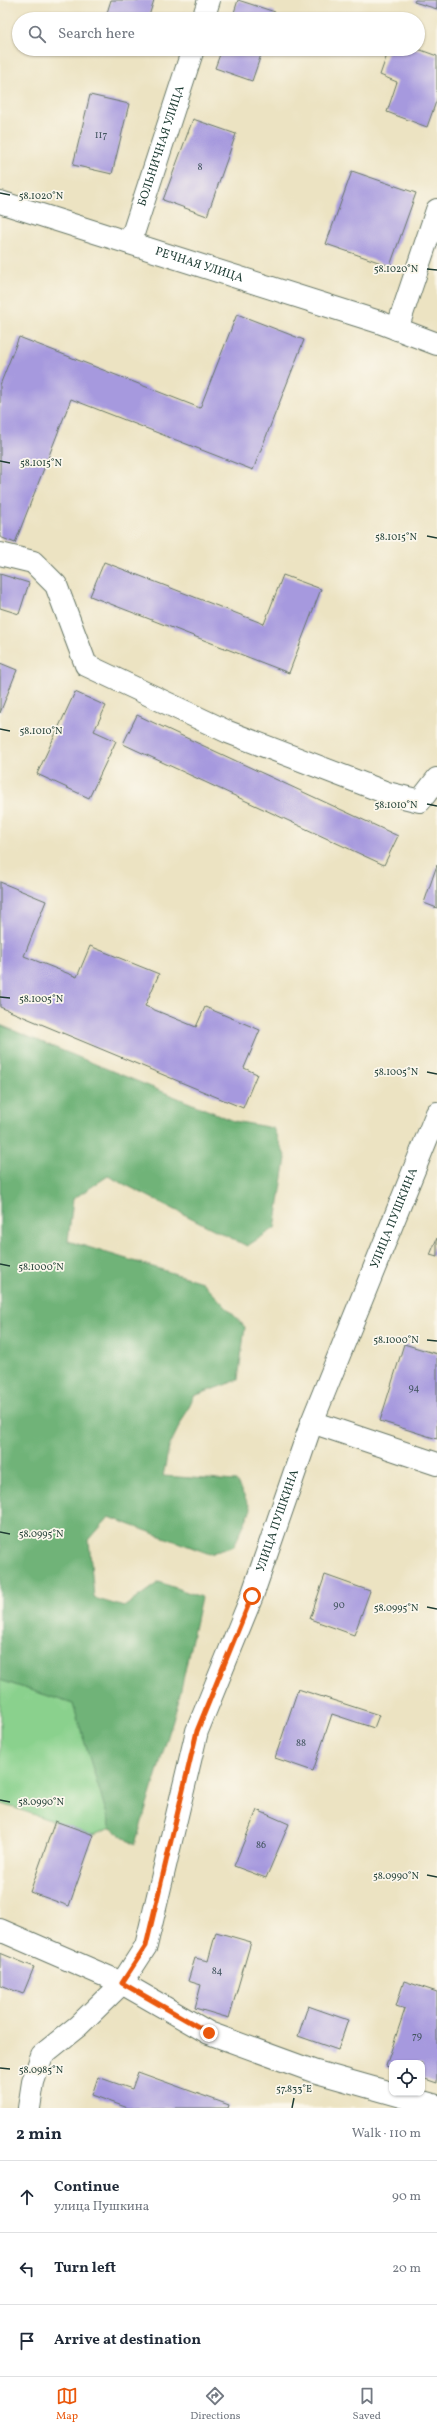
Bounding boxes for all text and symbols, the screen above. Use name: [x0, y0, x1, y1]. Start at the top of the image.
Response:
search box: [12, 12, 425, 56]
icon: search: [26, 23, 48, 45]
text: Search here: [58, 24, 135, 45]
street label: БОЛЬНИЧНАЯ УЛИЦА: [134, 83, 189, 209]
house number: 117: [95, 128, 107, 142]
house number: 8: [197, 160, 203, 174]
text: 58.1020°N: [19, 189, 64, 203]
street label: РЕЧНАЯ УЛИЦА: [153, 244, 246, 287]
text: 58.1020°N: [374, 262, 419, 276]
text: 58.1015°N: [20, 456, 63, 470]
text: 58.1015°N: [375, 530, 418, 544]
text: 58.1010°N: [20, 724, 63, 738]
text: 58.1010°N: [375, 798, 418, 812]
text: 58.1005°N: [19, 992, 64, 1006]
text: 58.1005°N: [374, 1065, 419, 1079]
street label: УЛИЦА ПУШКИНА: [367, 1165, 422, 1271]
text: 58.1000°N: [18, 1260, 64, 1274]
text: 58.1000°N: [373, 1333, 419, 1347]
house number: 94: [409, 1381, 419, 1395]
street label: УЛИЦА ПУШКИНА: [253, 1467, 303, 1574]
text: 58.0995°N: [19, 1527, 64, 1541]
route start: [243, 1587, 261, 1605]
house number: 90: [333, 1598, 345, 1612]
text: 58.0995°N: [374, 1601, 419, 1615]
house number: 88: [296, 1736, 306, 1750]
text: 58.0990°N: [18, 1795, 65, 1809]
house number: 86: [256, 1838, 266, 1852]
text: 58.0990°N: [373, 1869, 420, 1883]
house number: 84: [212, 1964, 222, 1978]
route end: [200, 2024, 218, 2042]
house number: 79: [412, 2029, 422, 2043]
map controls: [389, 2060, 425, 2096]
button: locate: [389, 2060, 425, 2096]
text: 58.0985°N: [19, 2063, 64, 2077]
text: 57.833°E: [276, 2082, 312, 2096]
text: 2 min: [16, 2123, 62, 2146]
text: Walk · 110 m: [352, 2125, 421, 2143]
text: Continue: [54, 2177, 119, 2198]
icon: ahead: [16, 2186, 38, 2208]
text: 90 m: [392, 2188, 421, 2206]
text: улица Пушкина: [54, 2198, 149, 2216]
icon: left: [16, 2258, 38, 2280]
text: Turn left: [54, 2258, 116, 2279]
text: 20 m: [392, 2260, 421, 2278]
icon: arrive: [16, 2330, 38, 2352]
text: Arrive at destination: [54, 2330, 201, 2351]
tab: Map: [56, 2385, 78, 2424]
tab: Directions: [190, 2385, 241, 2424]
tab: Saved: [353, 2385, 381, 2424]

